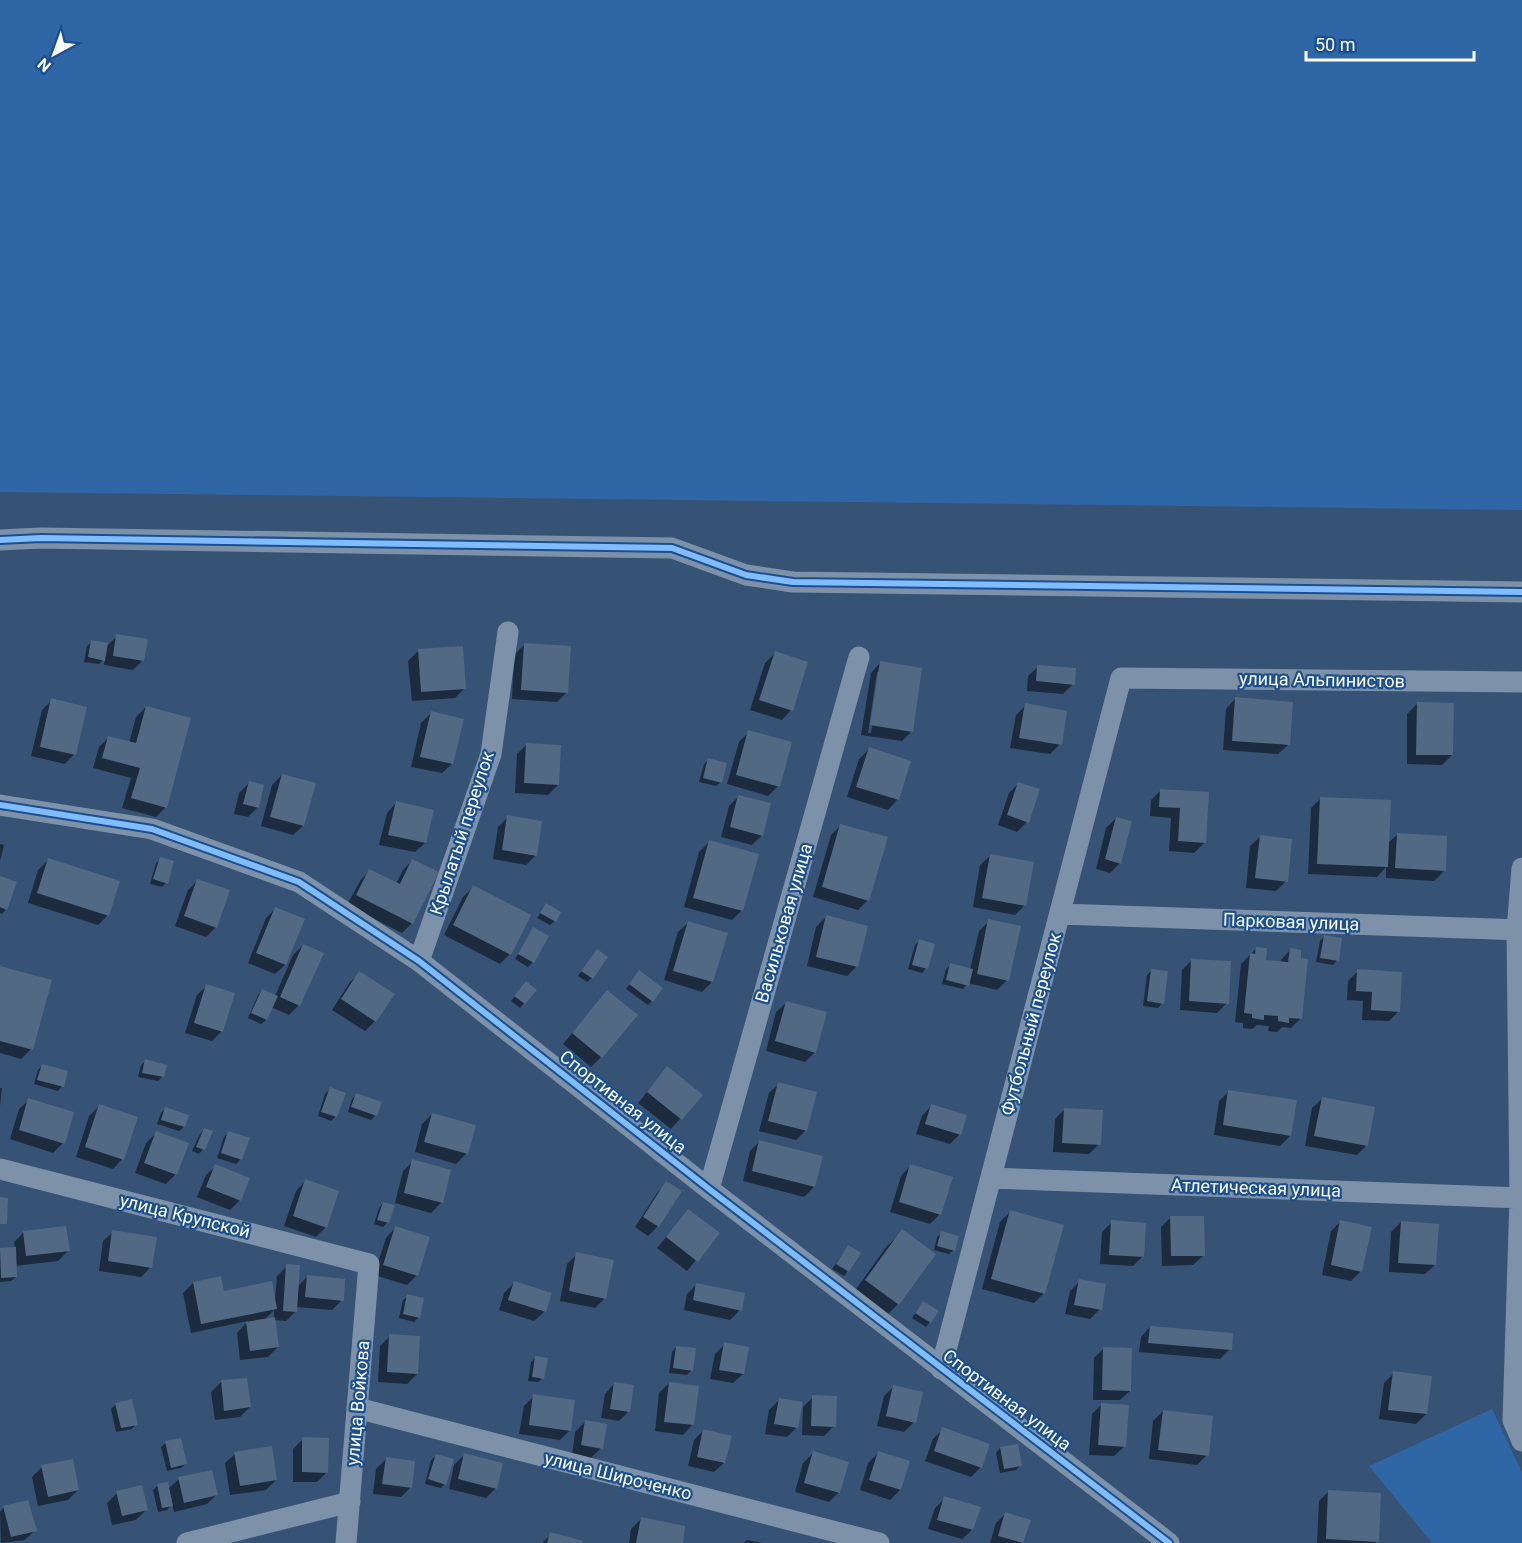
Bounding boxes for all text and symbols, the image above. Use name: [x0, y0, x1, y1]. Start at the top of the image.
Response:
north arrow: [24, 24, 84, 84]
scale bar: [1306, 24, 1474, 62]
text: 50 m: [1315, 34, 1355, 55]
text: N: [34, 54, 55, 76]
street label: улица Альпинистов: [1239, 668, 1405, 691]
street label: Крылатый переулок: [425, 748, 498, 917]
street label: Васильковая улица: [751, 841, 816, 1005]
street label: Парковая улица: [1222, 909, 1360, 934]
street label: Футбольный переулок: [996, 930, 1065, 1118]
street label: Спортивная улица: [556, 1046, 691, 1158]
street label: Атлетическая улица: [1171, 1174, 1341, 1201]
street label: улица Крупской: [118, 1189, 253, 1242]
street label: улица Войкова: [342, 1339, 373, 1466]
street label: Спортивная улица: [939, 1345, 1076, 1455]
street label: улица Широченко: [542, 1447, 694, 1504]

